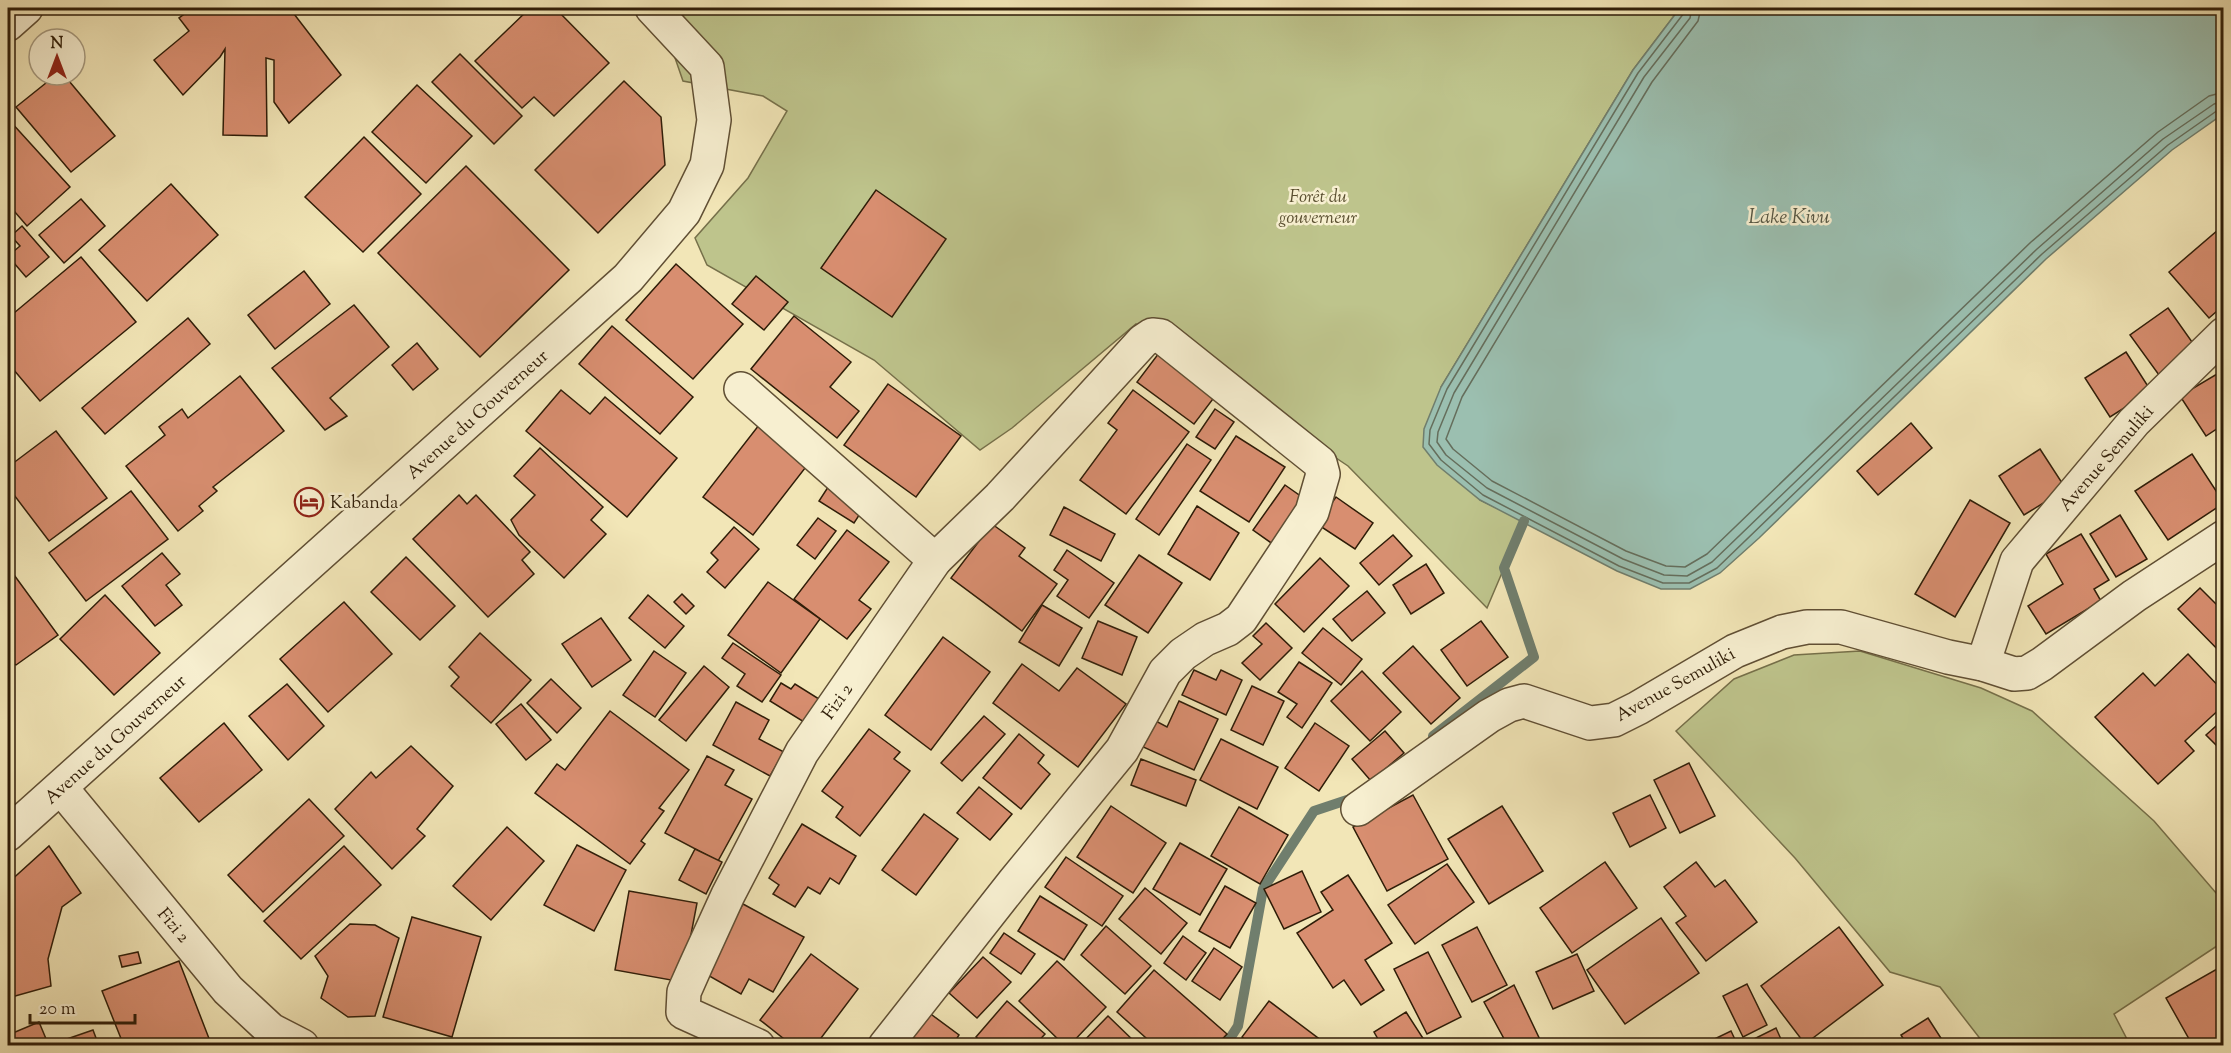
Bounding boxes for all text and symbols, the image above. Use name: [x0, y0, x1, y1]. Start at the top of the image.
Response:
north arrow: [27, 27, 87, 87]
text: N: [51, 33, 64, 56]
park label: Forêt du gouverneur: [1278, 185, 1358, 232]
water label: Lake Kivu: [1748, 204, 1830, 233]
street label: Avenue du Gouverneur: [402, 344, 555, 486]
street label: Avenue Semuliki: [2054, 401, 2161, 518]
hotel icon: Kabanda: [293, 486, 325, 518]
place label: Kabanda: [330, 491, 398, 517]
street label: Avenue Semuliki: [1611, 642, 1741, 729]
street label: Avenue du Gouverneur: [40, 669, 193, 811]
street label: Fizi 2: [817, 678, 861, 726]
street label: Fizi 2: [150, 903, 195, 950]
scale bar: [30, 987, 135, 1025]
text: 20 m: [39, 997, 76, 1023]

